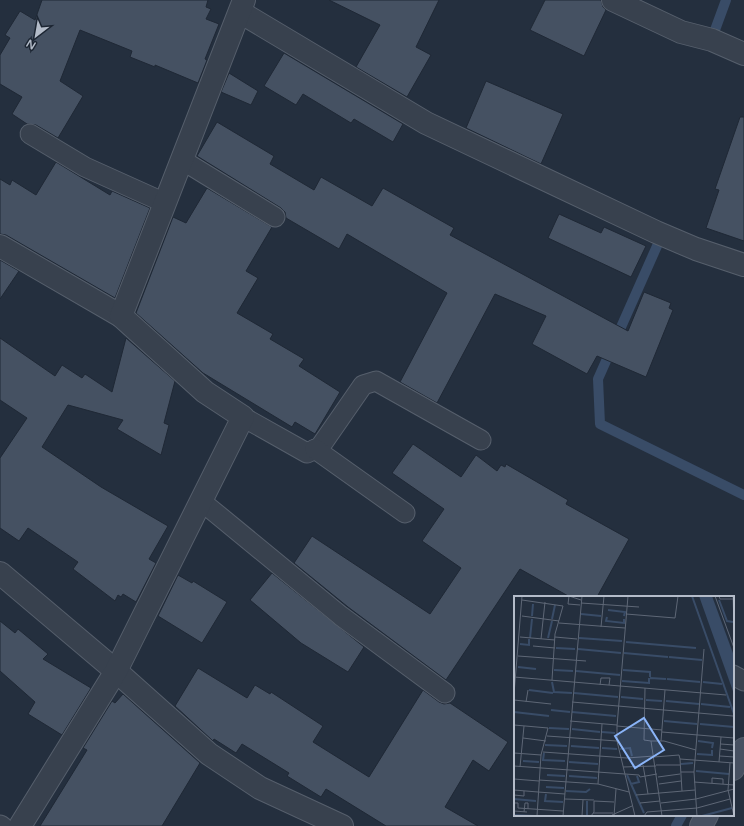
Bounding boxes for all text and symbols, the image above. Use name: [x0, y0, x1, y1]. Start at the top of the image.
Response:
north arrow: [16, 16, 56, 56]
text: N: [24, 36, 38, 52]
inset map: [514, 596, 734, 816]

